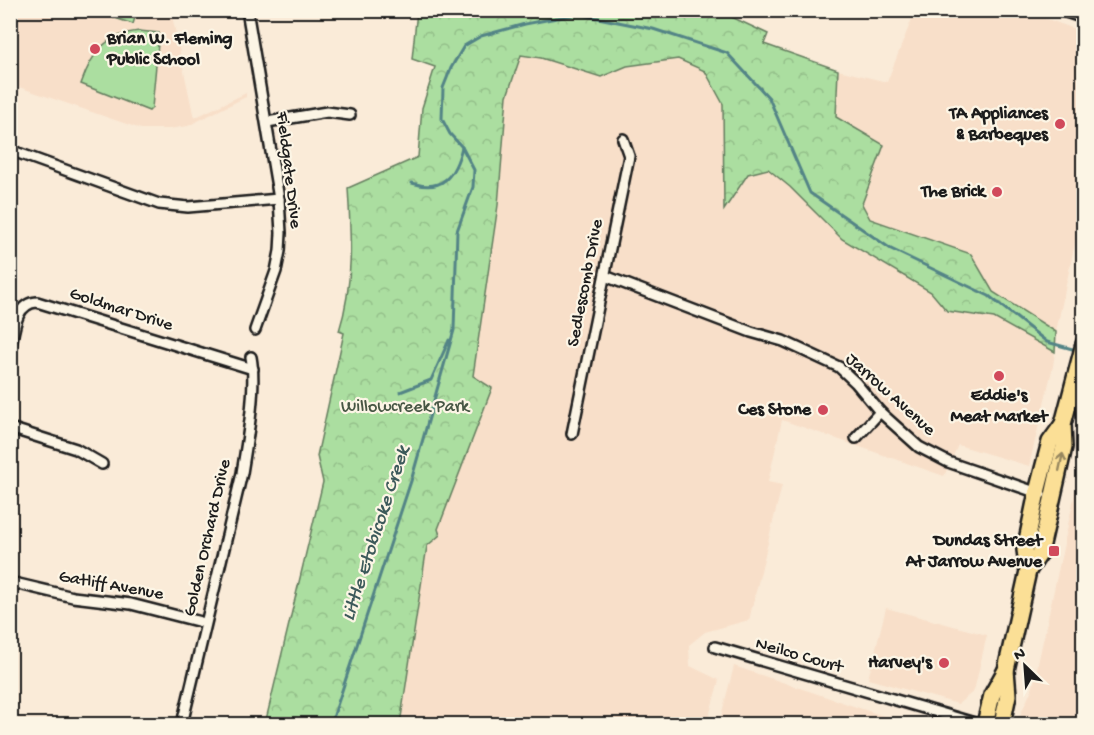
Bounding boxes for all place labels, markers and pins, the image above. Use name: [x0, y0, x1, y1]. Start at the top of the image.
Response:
place label: Brian W. Fleming Public School: [106, 29, 232, 71]
marker: Brian W. Fleming Public School: [88, 42, 102, 56]
place label: TA Appliances & Barbeques: [947, 104, 1049, 146]
marker: TA Appliances & Barbeques: [1053, 117, 1067, 131]
place label: The Brick: [919, 182, 987, 203]
marker: The Brick: [990, 185, 1004, 199]
marker: Eddie's Meat Market: [992, 369, 1006, 383]
place label: Eddie's Meat Market: [951, 386, 1049, 428]
place label: Ces Stone: [737, 400, 812, 421]
marker: Ces Stone: [816, 403, 830, 417]
place label: Dundas Street At Jarrow Avenue: [905, 531, 1044, 573]
marker: Dundas Street At Jarrow Avenue: [1047, 544, 1061, 558]
place label: Harvey's: [868, 653, 933, 674]
marker: Harvey's: [937, 656, 951, 670]

